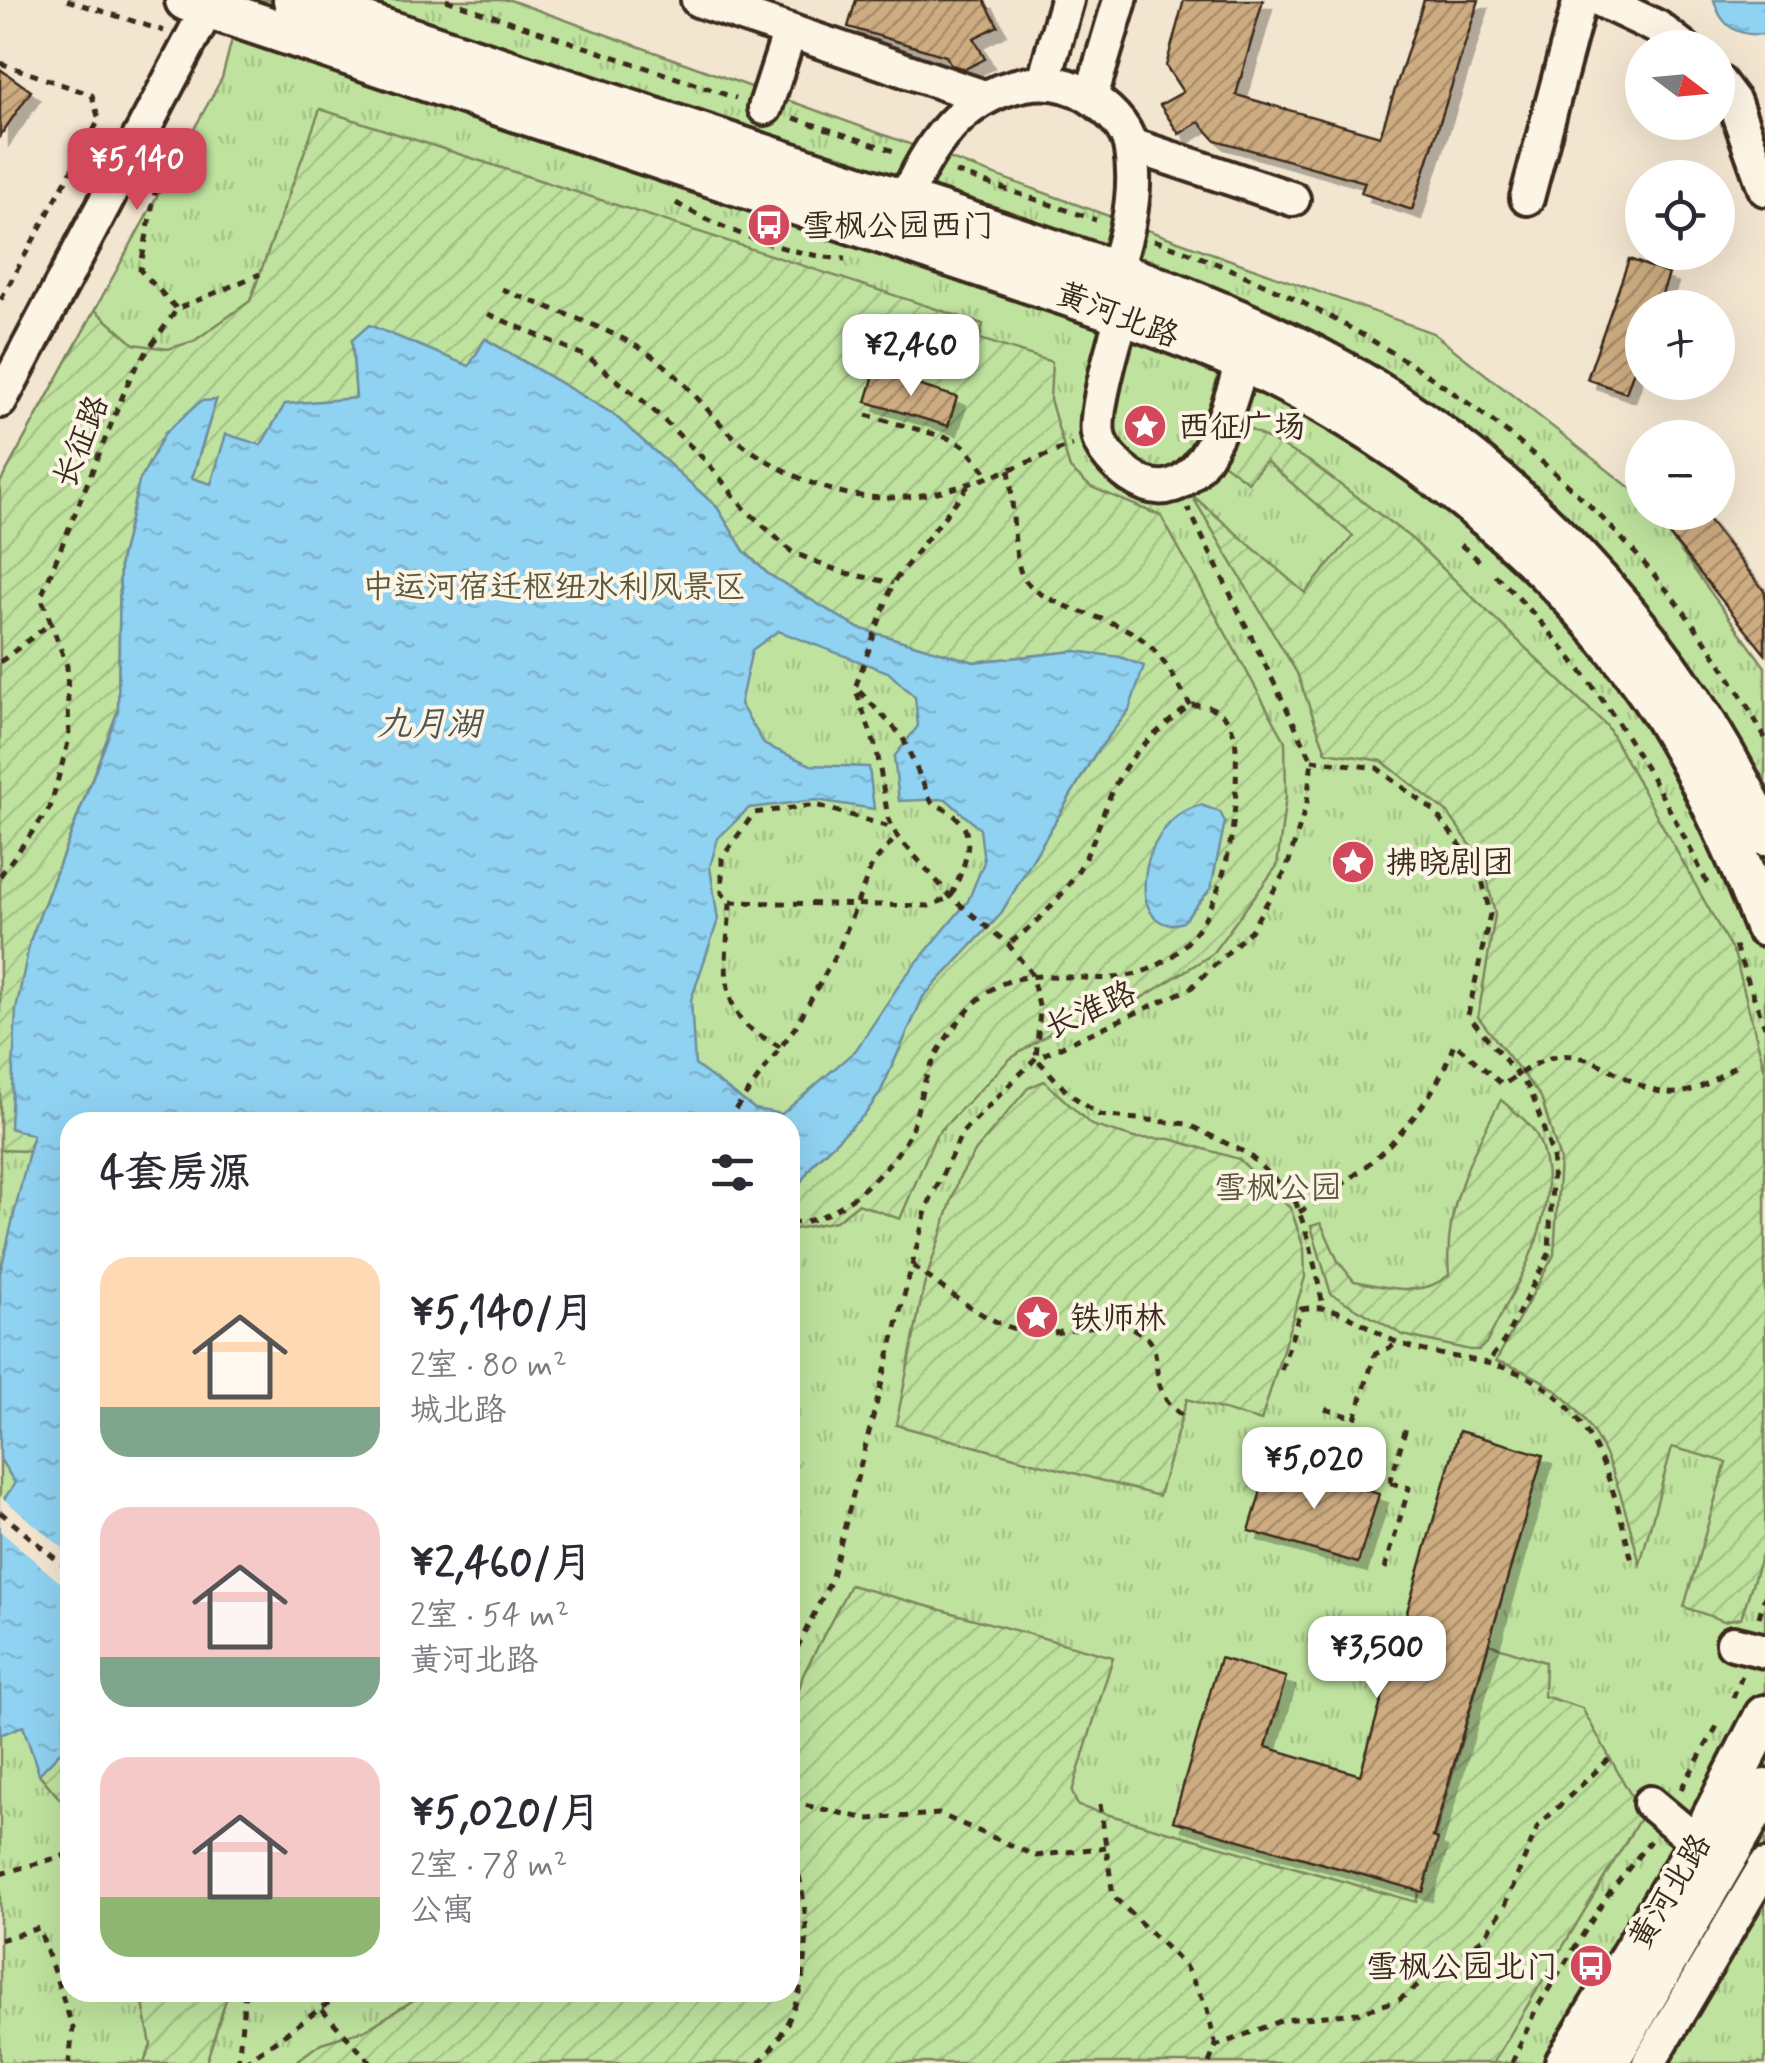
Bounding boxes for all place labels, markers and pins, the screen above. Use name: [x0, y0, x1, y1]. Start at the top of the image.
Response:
pin: ¥5,140: [56, 128, 218, 213]
bus stop icon: 雪枫公园西门: [746, 202, 792, 248]
place label: 雪枫公园西门: [802, 206, 994, 248]
pin: ¥2,460: [830, 314, 992, 399]
place icon: 西征广场: [1122, 403, 1168, 449]
place label: 西征广场: [1178, 407, 1306, 449]
place icon: 拂晓剧团: [1330, 839, 1376, 885]
place label: 拂晓剧团: [1386, 843, 1514, 885]
place icon: 铁师林: [1014, 1294, 1060, 1340]
place label: 铁师林: [1070, 1298, 1166, 1340]
pin: ¥5,020: [1233, 1427, 1395, 1512]
pin: ¥3,500: [1296, 1616, 1458, 1701]
bus stop icon: 雪枫公园北门: [1568, 1943, 1614, 1989]
place label: 雪枫公园北门: [1366, 1947, 1558, 1989]

